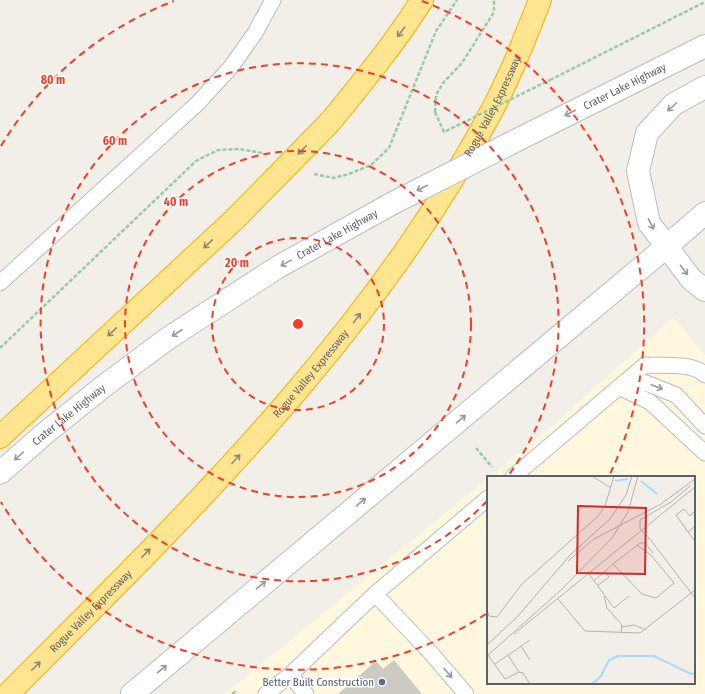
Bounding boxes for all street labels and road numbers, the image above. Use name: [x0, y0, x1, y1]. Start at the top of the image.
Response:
street label: Rogue Valley Expressway: [461, 54, 523, 159]
street label: Crater Lake Highway: [581, 60, 668, 112]
street label: Crater Lake Highway: [294, 206, 380, 262]
street label: Rogue Valley Expressway: [270, 327, 351, 420]
street label: Crater Lake Highway: [29, 381, 108, 448]
street label: Rogue Valley Expressway: [47, 567, 134, 655]

